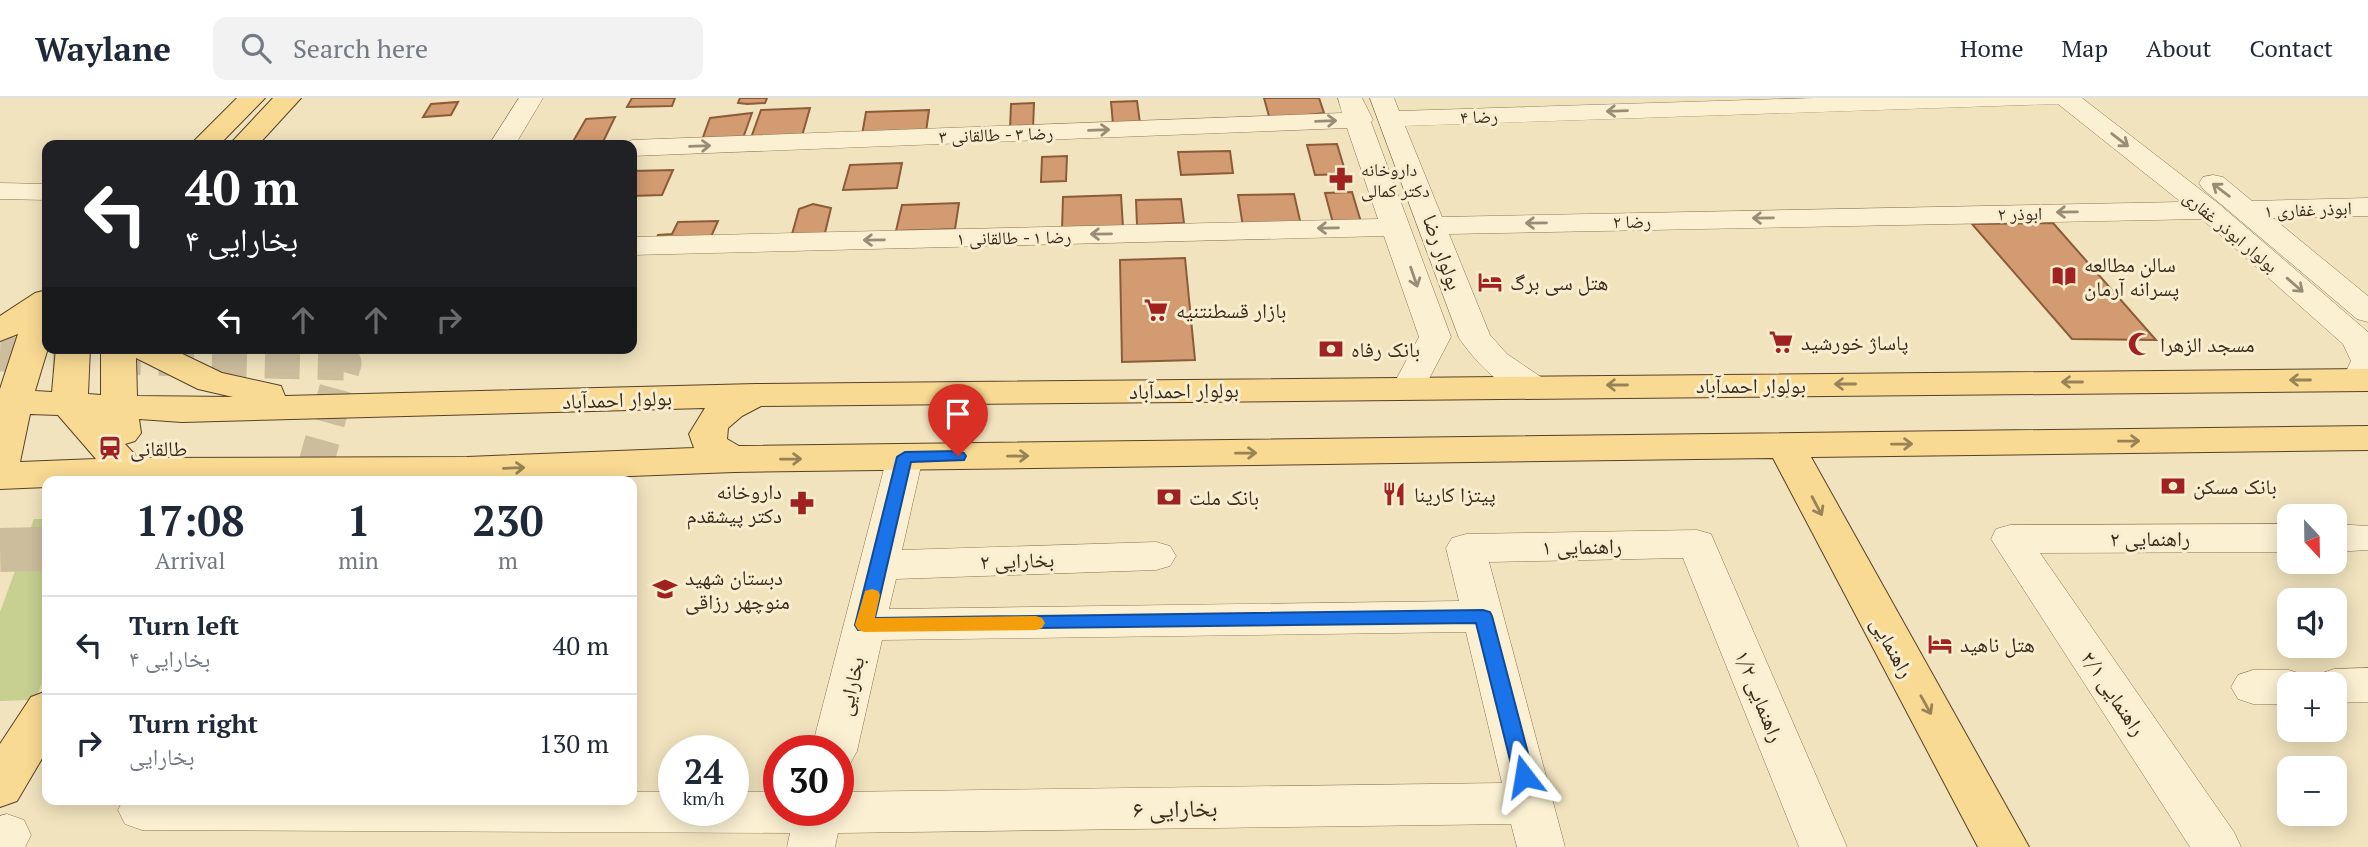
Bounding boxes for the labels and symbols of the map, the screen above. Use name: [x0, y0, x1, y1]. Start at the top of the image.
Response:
street label: رضا ۴: [1460, 103, 1499, 129]
one-way arrow: [1606, 105, 1629, 118]
one-way arrow: [1314, 115, 1337, 128]
street label: رضا ۳ - طالقانی ۳: [938, 120, 1054, 148]
one-way arrow: [1087, 124, 1110, 137]
one-way arrow: [2111, 133, 2129, 148]
one-way arrow: [688, 139, 711, 152]
place label: داروخانه دکتر کمالی: [1361, 157, 1430, 202]
pharmacy icon: داروخانه دکتر کمالی: [1327, 165, 1355, 193]
one-way arrow: [2213, 182, 2231, 197]
street label: بولوار ابوذر غفاری: [2179, 184, 2283, 278]
street label: ابوذر غفاری ۱: [2264, 195, 2352, 223]
street label: ابوذر ۲: [1998, 201, 2042, 225]
one-way arrow: [2056, 206, 2079, 219]
street label: رضا ۲: [1613, 209, 1651, 233]
street label: بولوار رضا: [1417, 211, 1469, 293]
one-way arrow: [1752, 211, 1775, 224]
one-way arrow: [1524, 217, 1547, 230]
one-way arrow: [1317, 222, 1340, 235]
street label: رضا ۱ - طالقانی ۱: [956, 224, 1072, 250]
one-way arrow: [1090, 228, 1113, 241]
one-way arrow: [862, 234, 885, 247]
place label: سالن مطالعه پسرانه آرمان: [2084, 250, 2179, 302]
library icon: سالن مطالعه پسرانه آرمان: [2050, 262, 2078, 290]
one-way arrow: [1409, 266, 1421, 288]
hotel icon: هتل سی برگ: [1476, 268, 1504, 296]
place label: هتل سی برگ: [1510, 268, 1609, 296]
one-way arrow: [2286, 277, 2304, 293]
supermarket icon: بازار قسطنتنیه: [1142, 296, 1170, 324]
place label: بازار قسطنتنیه: [1176, 296, 1286, 324]
supermarket icon: پاساژ خورشید: [1767, 328, 1795, 356]
place label: پاساژ خورشید: [1801, 328, 1908, 356]
mosque icon: مسجد الزهرا: [2126, 330, 2154, 358]
place label: مسجد الزهرا: [2160, 330, 2255, 358]
bank icon: بانک رفاه: [1317, 335, 1345, 363]
place label: بانک رفاه: [1351, 335, 1420, 363]
street label: بولوار احمدآباد: [1696, 371, 1806, 399]
one-way arrow: [2289, 373, 2312, 387]
street label: بولوار احمدآباد: [1129, 375, 1239, 405]
one-way arrow: [2061, 375, 2084, 389]
one-way arrow: [1834, 377, 1857, 391]
one-way arrow: [1606, 379, 1629, 392]
street label: بولوار احمدآباد: [562, 383, 672, 415]
pin: [928, 384, 988, 456]
station icon: طالقانی: [96, 434, 124, 462]
place label: طالقانی: [130, 434, 187, 462]
one-way arrow: [2118, 434, 2141, 448]
one-way arrow: [1890, 437, 1913, 451]
one-way arrow: [1234, 446, 1257, 459]
one-way arrow: [1007, 449, 1030, 463]
one-way arrow: [779, 452, 802, 465]
one-way arrow: [503, 462, 526, 475]
bank icon: بانک مسکن: [2159, 472, 2187, 500]
place label: بانک مسکن: [2193, 472, 2277, 500]
place label: داروخانه دکتر پیشقدم: [686, 477, 782, 530]
restaurant icon: پیتزا کارینا: [1380, 480, 1408, 508]
place label: پیتزا کارینا: [1414, 480, 1496, 508]
bank icon: بانک ملت: [1155, 483, 1183, 511]
place label: بانک ملت: [1189, 483, 1259, 511]
pharmacy icon: داروخانه دکتر پیشقدم: [788, 489, 816, 517]
one-way arrow: [1810, 495, 1824, 516]
north arrow: [2277, 504, 2347, 574]
street label: راهنمایی ۲: [2110, 524, 2190, 552]
street label: راهنمایی ۱: [1542, 531, 1622, 561]
street label: بخارایی ۲: [979, 545, 1055, 575]
place label: دبستان شهید منوچهر رزاقی: [685, 563, 790, 615]
school or university icon: دبستان شهید منوچهر رزاقی: [651, 575, 679, 603]
street label: راهنمایی: [1865, 612, 1921, 682]
hotel icon: هتل ناهید: [1926, 630, 1954, 658]
place label: هتل ناهید: [1960, 630, 2035, 658]
street label: راهنمایی ۲/۱: [2075, 645, 2153, 741]
street label: راهنمایی ۱/۲: [1729, 646, 1791, 746]
street label: بخارایی: [830, 654, 870, 718]
one-way arrow: [1919, 695, 1933, 715]
speed limit sign: 30: [763, 735, 854, 826]
position arrow: [1487, 739, 1561, 813]
street label: بخارایی ۶: [1132, 791, 1218, 825]

